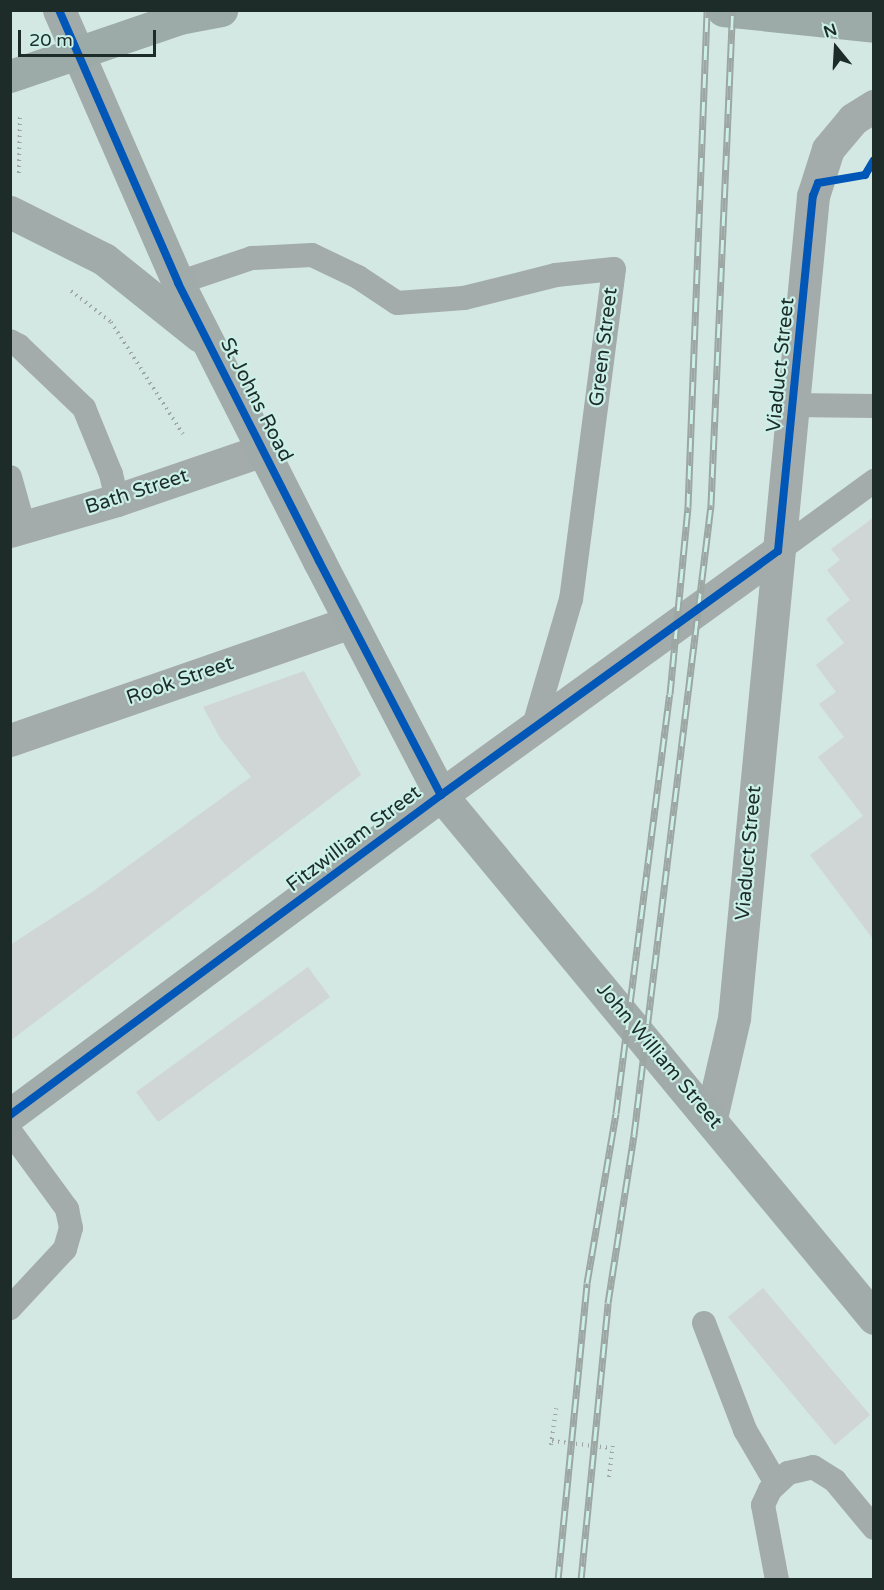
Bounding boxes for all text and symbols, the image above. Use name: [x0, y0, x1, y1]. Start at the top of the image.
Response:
scale bar: [21, 18, 159, 56]
north arrow: [806, 18, 866, 78]
text: N: [821, 19, 840, 42]
text: 20 m: [29, 29, 73, 51]
street label: Green Street: [585, 286, 623, 408]
street label: Viaduct Street: [762, 296, 800, 434]
street label: St Johns Road: [215, 334, 297, 466]
street label: Bath Street: [82, 464, 192, 520]
street label: Rook Street: [123, 651, 237, 711]
street label: Fitzwilliam Street: [282, 781, 426, 897]
street label: Viaduct Street: [731, 785, 767, 921]
street label: John William Street: [591, 978, 727, 1134]

